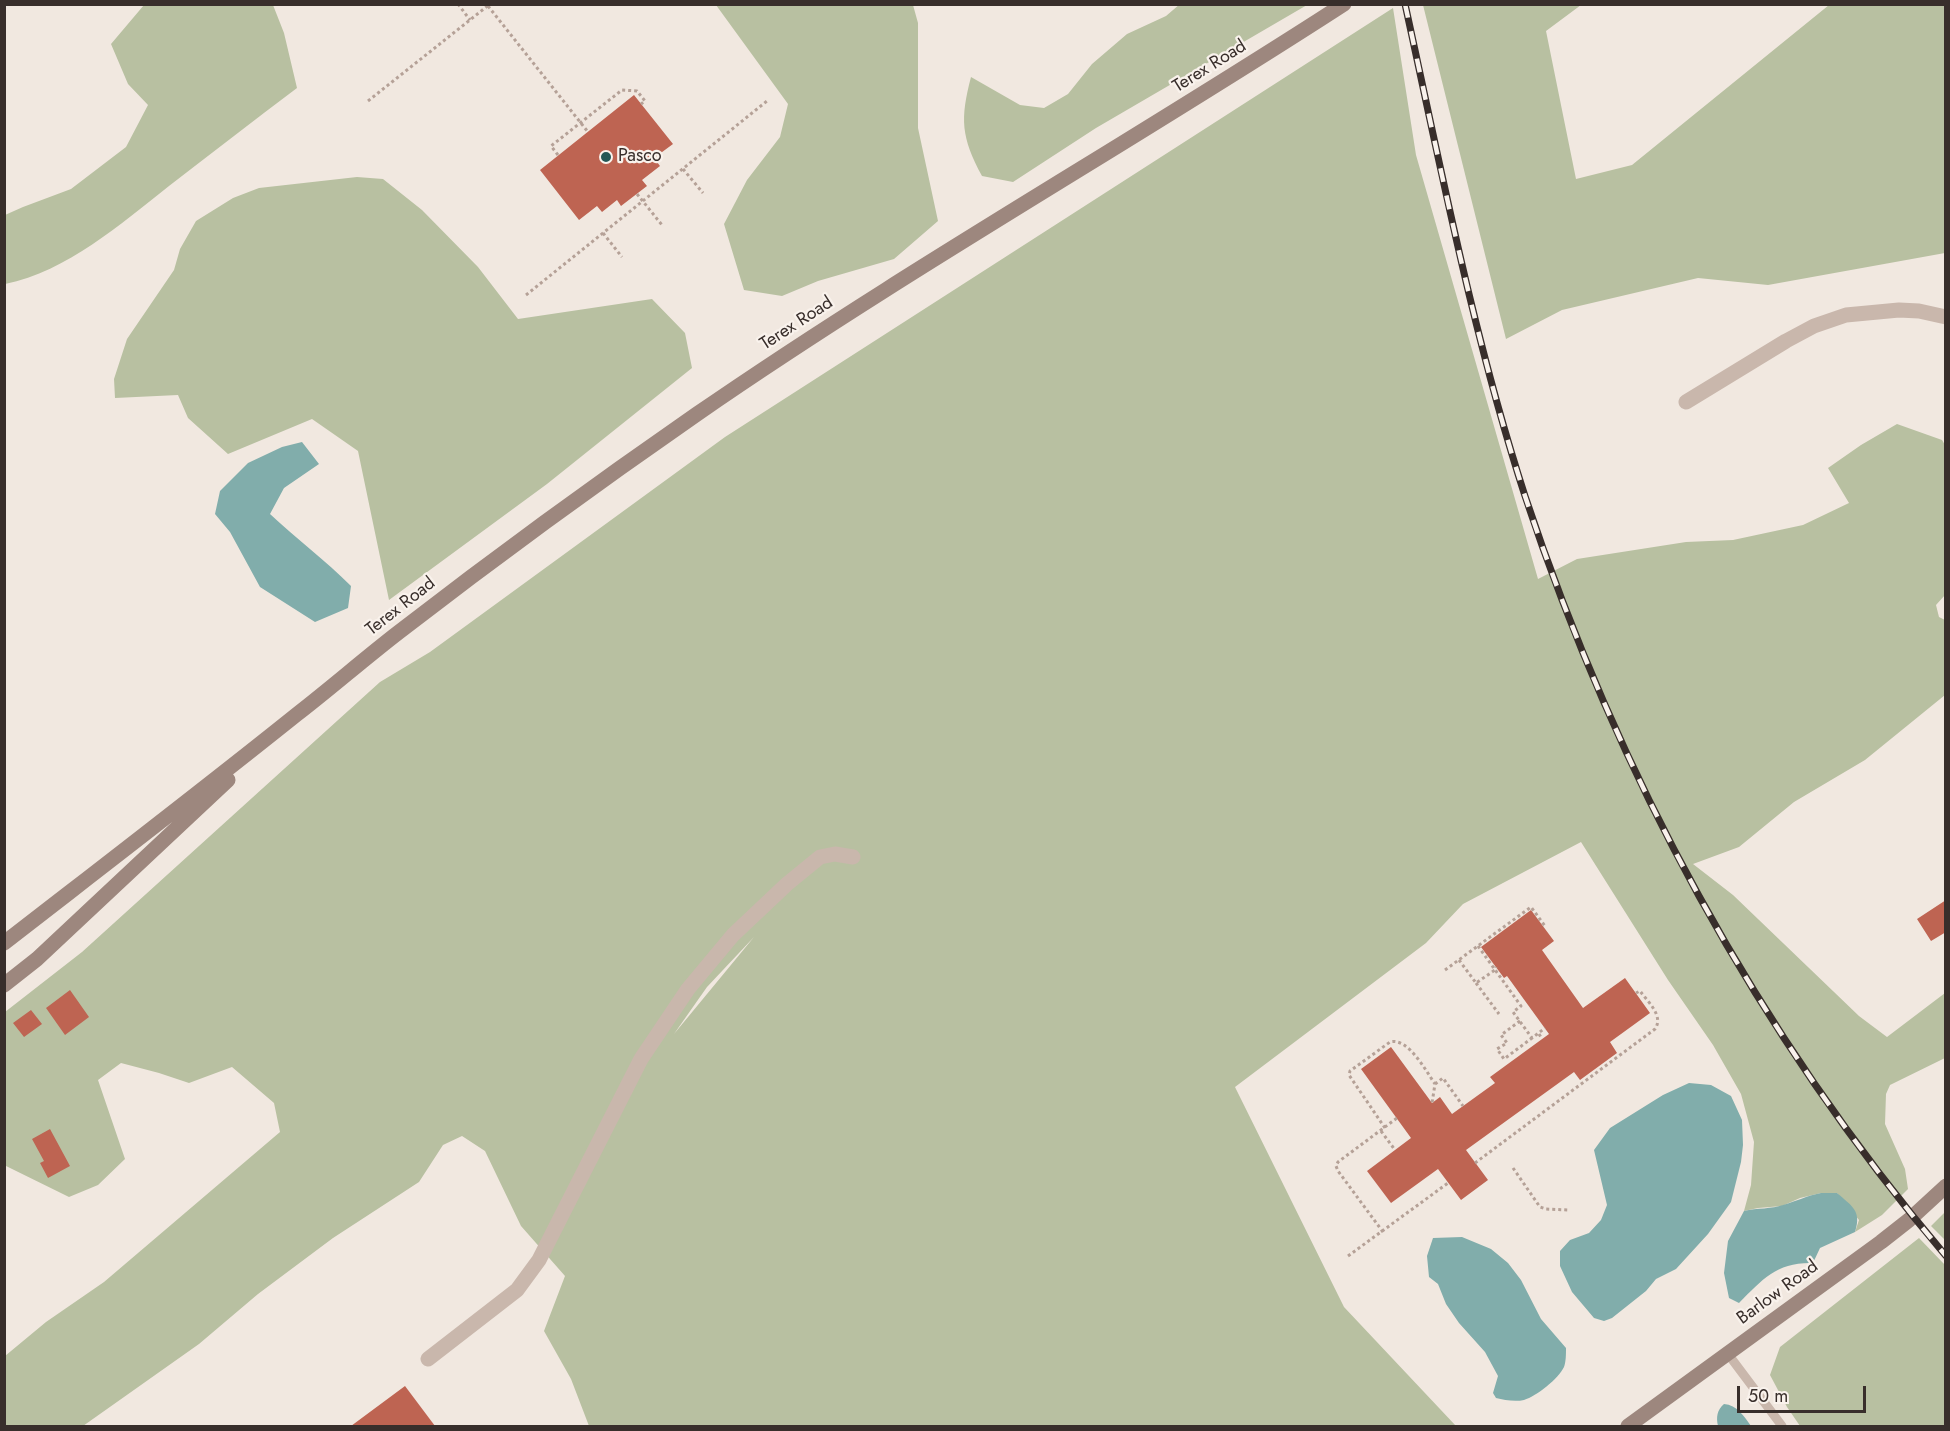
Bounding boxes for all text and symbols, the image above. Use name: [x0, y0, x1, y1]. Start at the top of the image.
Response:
street label: Terex Road: [1169, 36, 1251, 98]
place label: Pasco: [618, 146, 662, 168]
marker: Pasco: [599, 150, 613, 164]
street label: Terex Road: [757, 292, 837, 356]
street label: Terex Road: [362, 573, 440, 641]
street label: Barlow Road: [1733, 1256, 1823, 1330]
scale bar: [1740, 1374, 1869, 1412]
text: 50 m: [1748, 1383, 1788, 1409]

